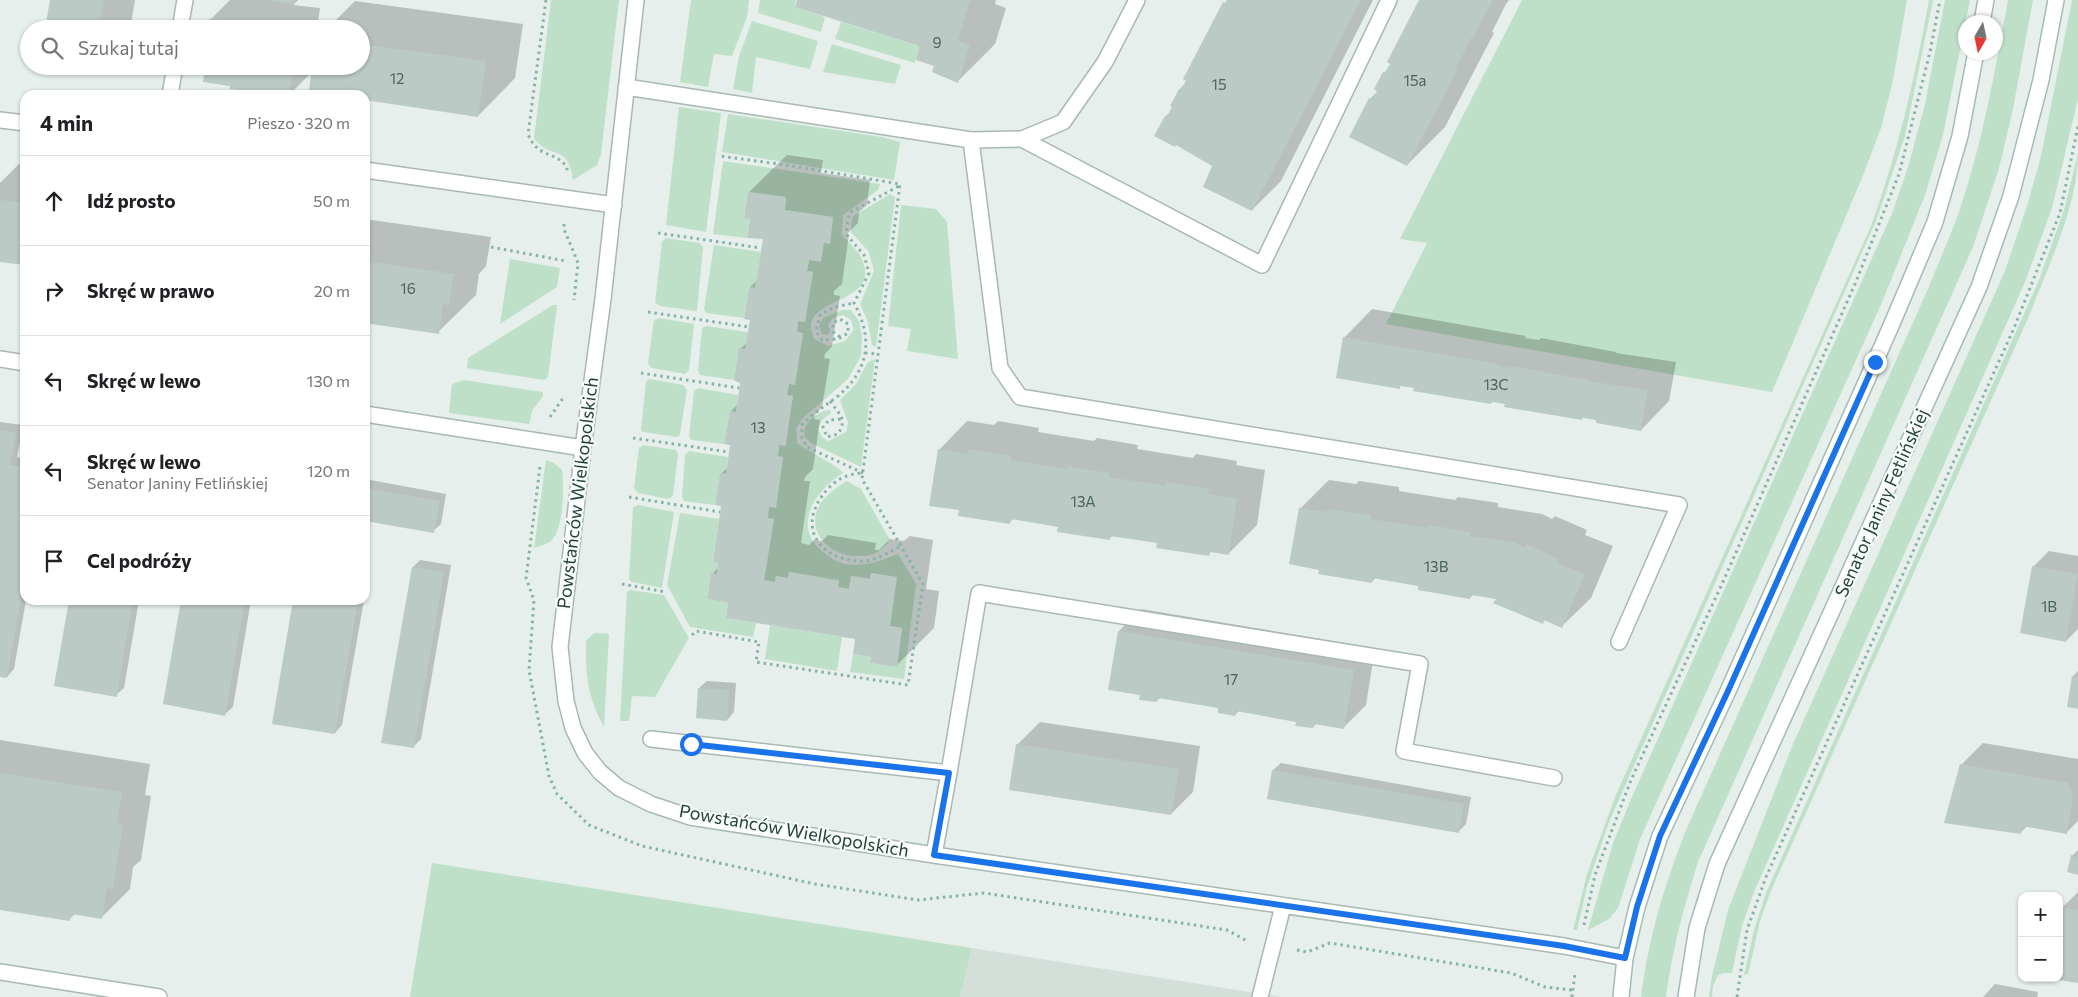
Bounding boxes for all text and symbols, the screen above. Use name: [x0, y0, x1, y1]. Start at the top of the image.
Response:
north arrow: [1958, 15, 2003, 60]
search box: [20, 20, 370, 75]
house number: 9: [932, 33, 942, 51]
icon: search: [38, 34, 66, 62]
text: Szukaj tutaj: [78, 36, 179, 59]
house number: 12: [390, 69, 404, 87]
house number: 15a: [1404, 71, 1426, 89]
house number: 15: [1211, 75, 1227, 93]
text: 4 min: [40, 110, 93, 135]
text: Pieszo · 320 m: [247, 113, 350, 132]
icon: ahead: [40, 187, 68, 215]
text: Idź prosto: [87, 189, 176, 212]
text: 50 m: [313, 191, 350, 210]
icon: right: [40, 277, 68, 305]
text: Skręć w prawo: [87, 279, 215, 302]
house number: 16: [400, 279, 416, 297]
text: 20 m: [314, 281, 350, 300]
route end: [1864, 351, 1887, 374]
icon: left: [40, 367, 68, 395]
text: Skręć w lewo: [87, 369, 201, 392]
text: 130 m: [307, 371, 350, 390]
house number: 13C: [1483, 375, 1509, 393]
street label: Powstańców Wielkopolskich: [552, 376, 602, 610]
street label: Senator Janiny Fetlińskiej: [1830, 405, 1933, 600]
house number: 13: [751, 418, 765, 436]
text: Skręć w lewo: [87, 450, 201, 473]
icon: left: [40, 457, 68, 485]
text: 120 m: [307, 461, 350, 480]
text: Senator Janiny Fetlińskiej: [87, 473, 268, 492]
house number: 13A: [1071, 492, 1095, 510]
icon: arrive: [40, 547, 68, 575]
text: Cel podróży: [87, 549, 192, 572]
house number: 13B: [1424, 557, 1449, 575]
house number: 1B: [2041, 597, 2057, 615]
house number: 17: [1224, 670, 1238, 688]
route start: [680, 733, 703, 756]
street label: Powstańców Wielkopolskich: [677, 799, 911, 861]
map controls: [2018, 892, 2063, 982]
button: +: [2018, 892, 2063, 937]
button: −: [2018, 937, 2063, 982]

